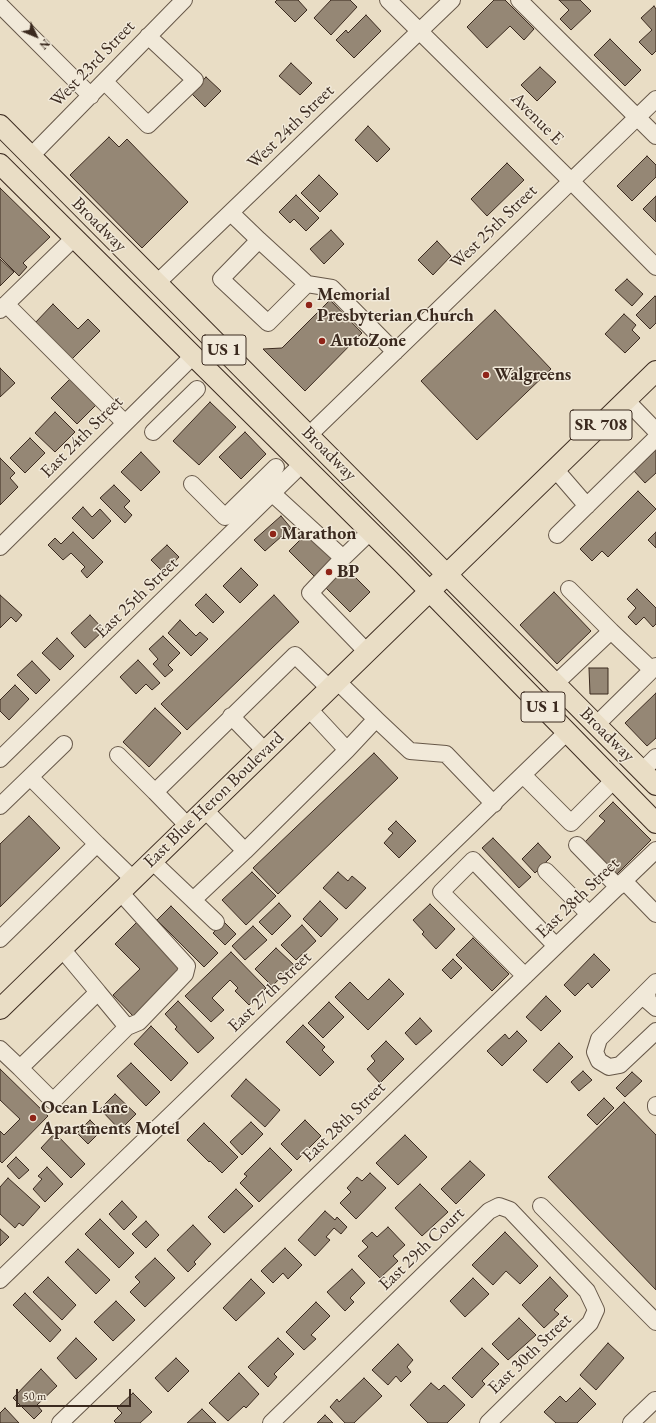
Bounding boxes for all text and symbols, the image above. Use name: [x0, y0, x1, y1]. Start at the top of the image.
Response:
north arrow: [16, 16, 56, 56]
street label: West 23rd Street: [46, 16, 140, 112]
text: N: [37, 36, 53, 52]
street label: West 24th Street: [243, 80, 339, 174]
street label: Avenue E: [506, 88, 568, 150]
street label: West 25th Street: [446, 180, 542, 274]
street label: Broadway: [67, 193, 131, 257]
place label: Memorial Presbyterian Church: [317, 284, 474, 326]
marker: Memorial Presbyterian Church: [304, 300, 314, 310]
place label: AutoZone: [330, 330, 406, 352]
road number: US 1: [202, 335, 246, 365]
marker: AutoZone: [317, 336, 327, 346]
place label: Walgreens: [494, 364, 571, 386]
marker: Walgreens: [481, 370, 491, 380]
street label: East 24th Street: [36, 391, 128, 483]
road number: SR 708: [570, 410, 632, 440]
street label: Broadway: [297, 422, 361, 486]
place label: Marathon: [281, 523, 356, 545]
marker: Marathon: [268, 529, 278, 539]
street label: East 25th Street: [91, 553, 183, 643]
place label: BP: [337, 561, 359, 583]
marker: BP: [324, 567, 334, 577]
road number: US 1: [521, 692, 565, 722]
street label: Broadway: [575, 703, 639, 767]
street label: East Blue Heron Boulevard: [139, 727, 289, 873]
street label: East 28th Street: [532, 853, 624, 943]
street label: East 27th Street: [224, 947, 316, 1037]
street label: East 28th Street: [298, 1077, 390, 1167]
place label: Ocean Lane Apartments Motel: [41, 1097, 180, 1140]
marker: Ocean Lane Apartments Motel: [28, 1113, 38, 1123]
street label: East 29th Court: [375, 1203, 469, 1295]
street label: East 30th Street: [484, 1309, 576, 1399]
scale bar: [18, 1381, 133, 1407]
text: 50 m: [23, 1388, 46, 1404]

